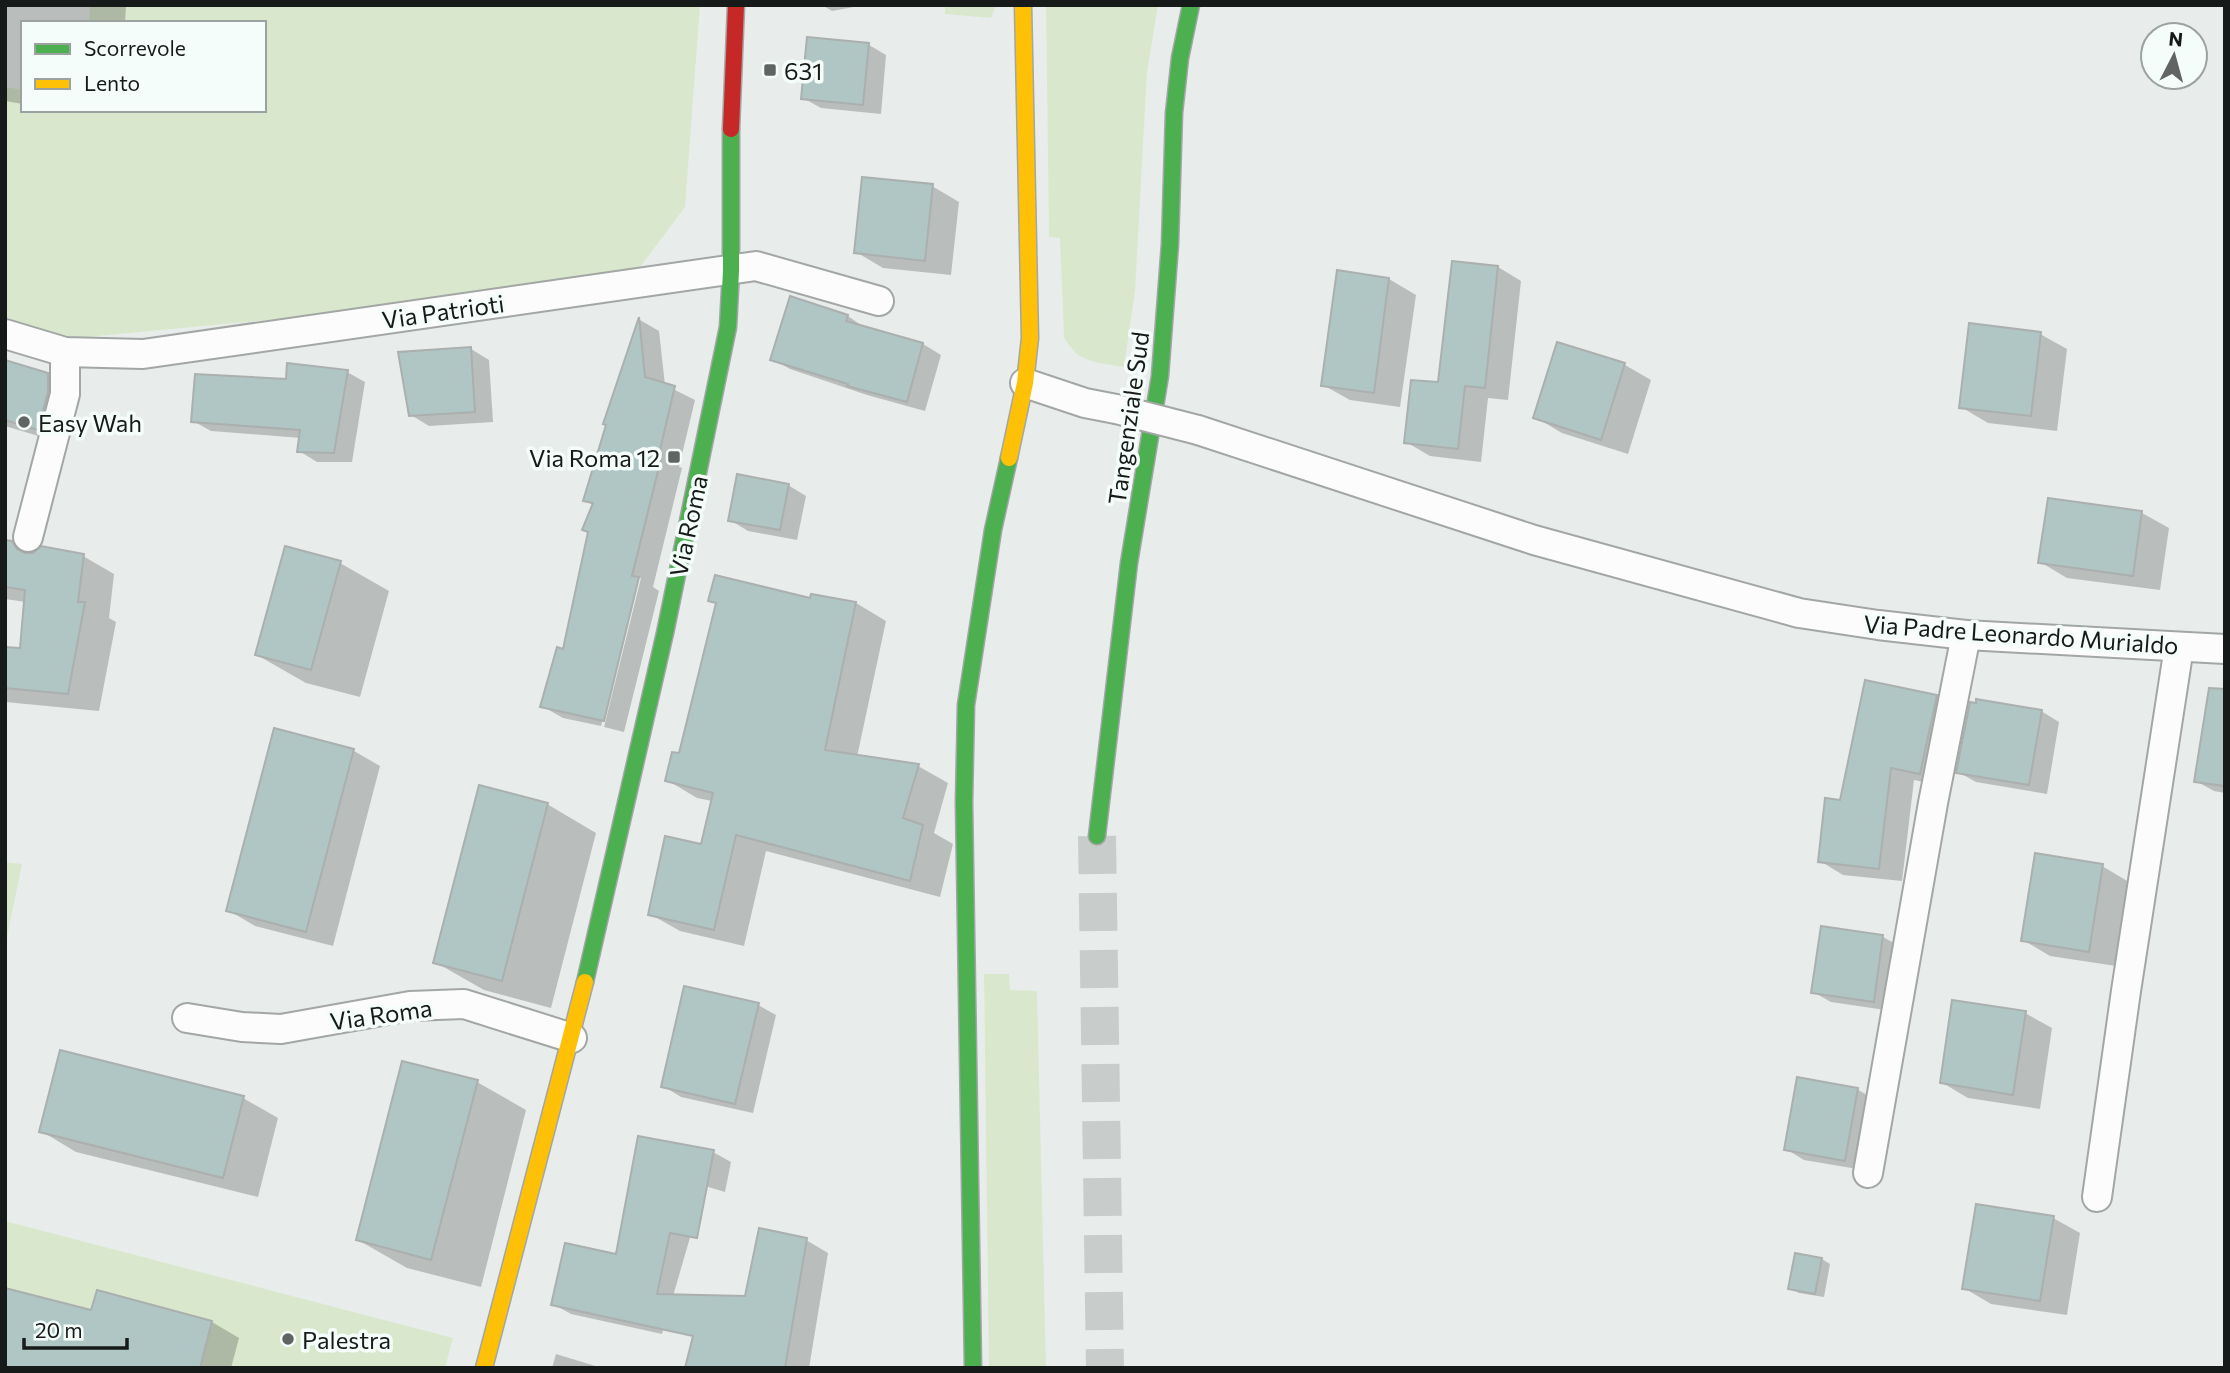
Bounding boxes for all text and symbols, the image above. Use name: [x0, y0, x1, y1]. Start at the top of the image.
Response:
legend: [21, 21, 266, 112]
north arrow: [2139, 21, 2209, 91]
text: N: [2168, 26, 2184, 51]
text: Scorrevole: [84, 35, 186, 60]
place label: 631: [784, 56, 822, 85]
marker: 631: [762, 62, 778, 78]
text: Lento: [84, 70, 140, 95]
street label: Via Patrioti: [380, 288, 506, 334]
street label: Tangenziale Sud: [1102, 330, 1154, 506]
place label: Easy Wah: [38, 408, 142, 437]
marker: Easy Wah: [16, 414, 32, 430]
place label: Via Roma 12: [529, 443, 660, 472]
marker: Via Roma 12: [666, 449, 682, 465]
street label: Via Roma: [663, 473, 713, 579]
street label: Via Padre Leonardo Murialdo: [1863, 609, 2179, 659]
street label: Via Roma: [328, 992, 434, 1036]
scale bar: [24, 1306, 128, 1350]
text: 20 m: [35, 1317, 83, 1342]
place label: Palestra: [302, 1325, 391, 1354]
marker: Palestra: [280, 1331, 296, 1347]

